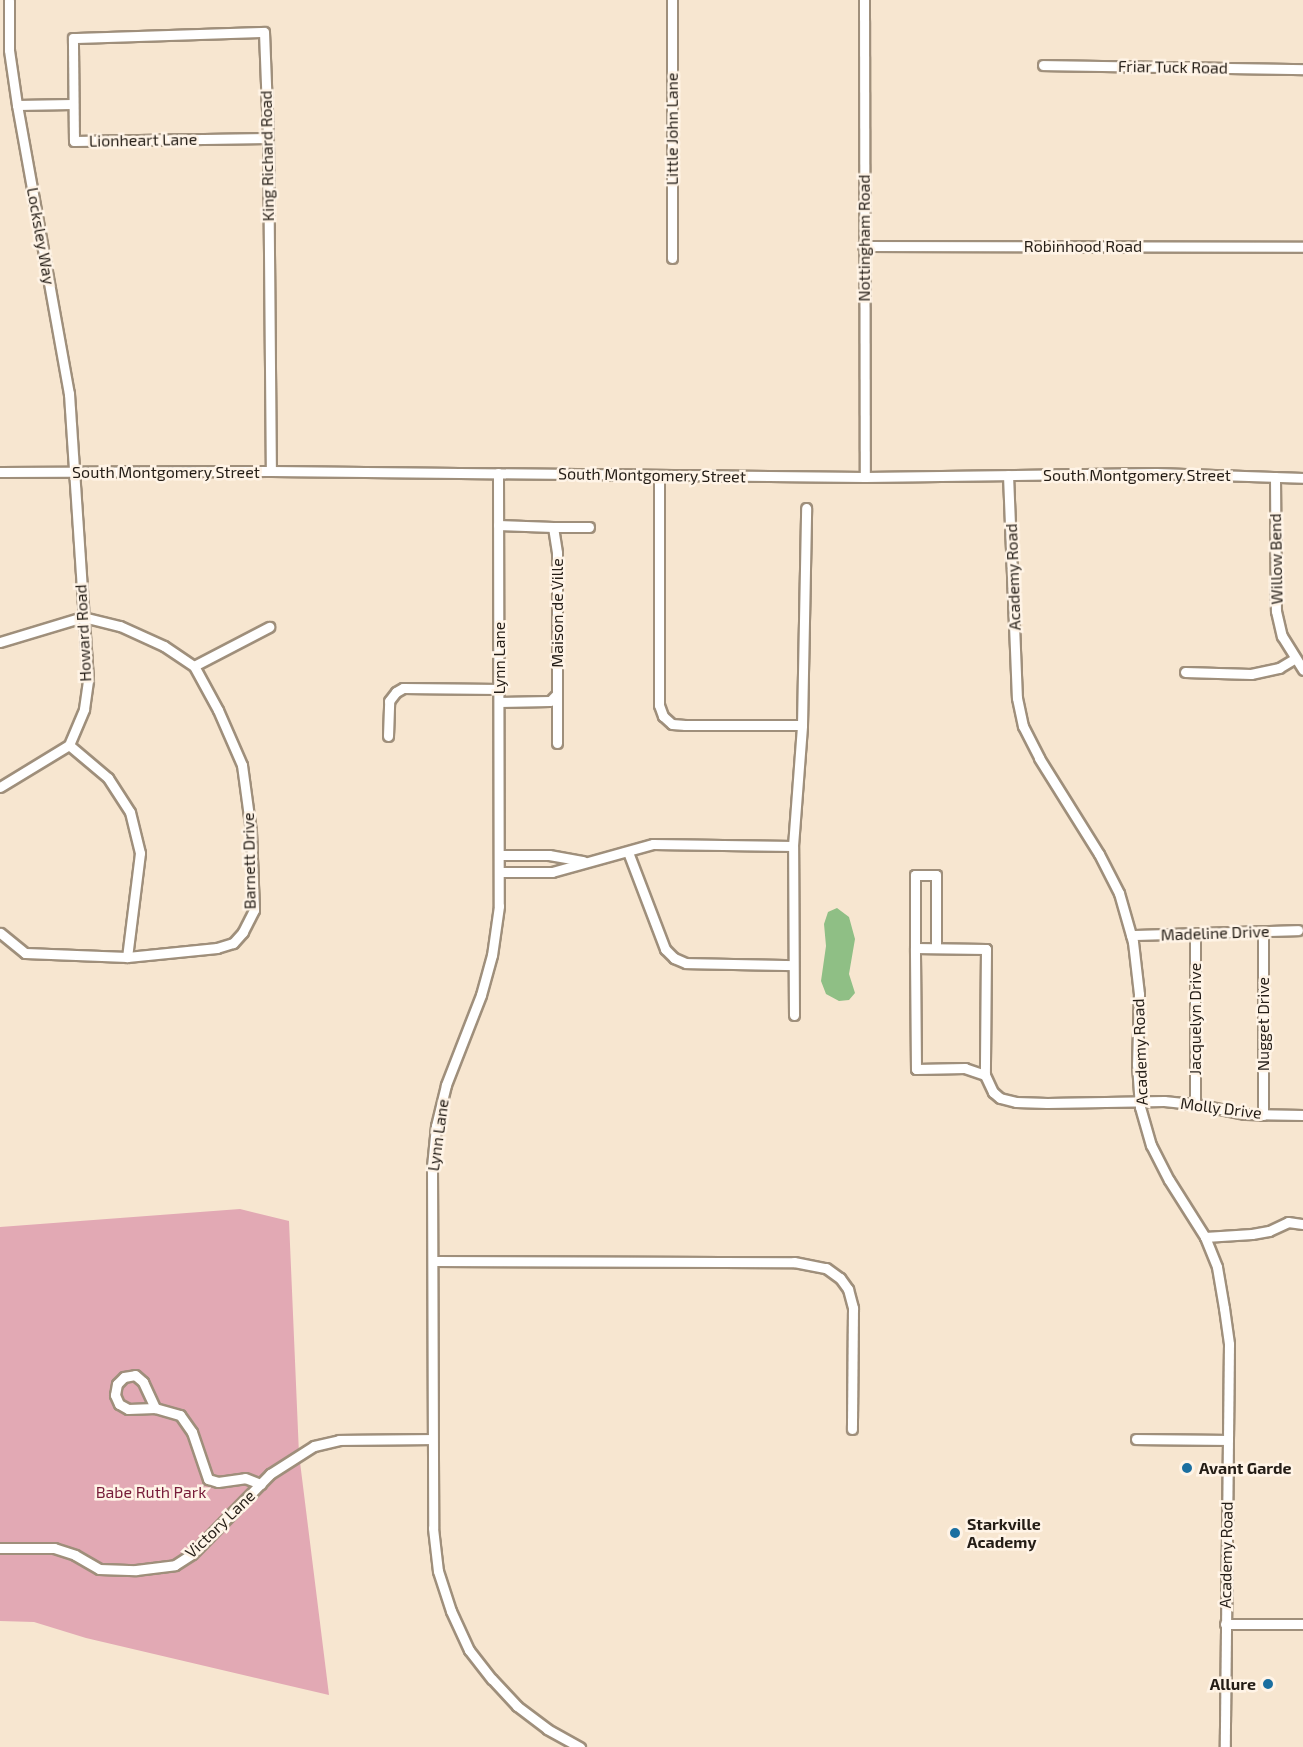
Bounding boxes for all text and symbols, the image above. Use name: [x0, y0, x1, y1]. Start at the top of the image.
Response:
street label: Friar Tuck Road: [1117, 56, 1229, 78]
street label: Little John Lane: [662, 73, 682, 185]
street label: King Richard Road: [256, 90, 278, 222]
street label: Lionheart Lane: [89, 129, 197, 151]
street label: Nottingham Road: [854, 174, 874, 302]
street label: Locksley Way: [23, 186, 59, 286]
street label: Robinhood Road: [1024, 236, 1142, 256]
street label: South Montgomery Street: [72, 462, 260, 482]
street label: South Montgomery Street: [558, 464, 746, 486]
street label: South Montgomery Street: [1043, 465, 1231, 485]
street label: Willow Bend: [1266, 513, 1286, 605]
street label: Academy Road: [1002, 523, 1024, 631]
street label: Maison de Ville: [547, 558, 567, 668]
street label: Howard Road: [71, 584, 95, 682]
street label: Lynn Lane: [489, 622, 509, 694]
street label: Barnett Drive: [239, 812, 259, 910]
street label: Madeline Drive: [1160, 922, 1270, 944]
street label: Jacquelyn Drive: [1185, 963, 1205, 1075]
street label: Nugget Drive: [1253, 977, 1273, 1071]
street label: Academy Road: [1129, 998, 1151, 1106]
street label: Molly Drive: [1179, 1093, 1263, 1123]
street label: Lynn Lane: [423, 1098, 453, 1172]
place label: Avant Garde: [1199, 1458, 1292, 1478]
marker: Avant Garde: [1180, 1461, 1194, 1475]
park label: Babe Ruth Park: [96, 1482, 206, 1502]
street label: Victory Lane: [181, 1486, 259, 1562]
street label: Academy Road: [1215, 1501, 1237, 1609]
place label: Starkville Academy: [967, 1514, 1041, 1552]
marker: Starkville Academy: [948, 1526, 962, 1540]
place label: Allure: [1210, 1674, 1256, 1694]
marker: Allure: [1261, 1677, 1275, 1691]

